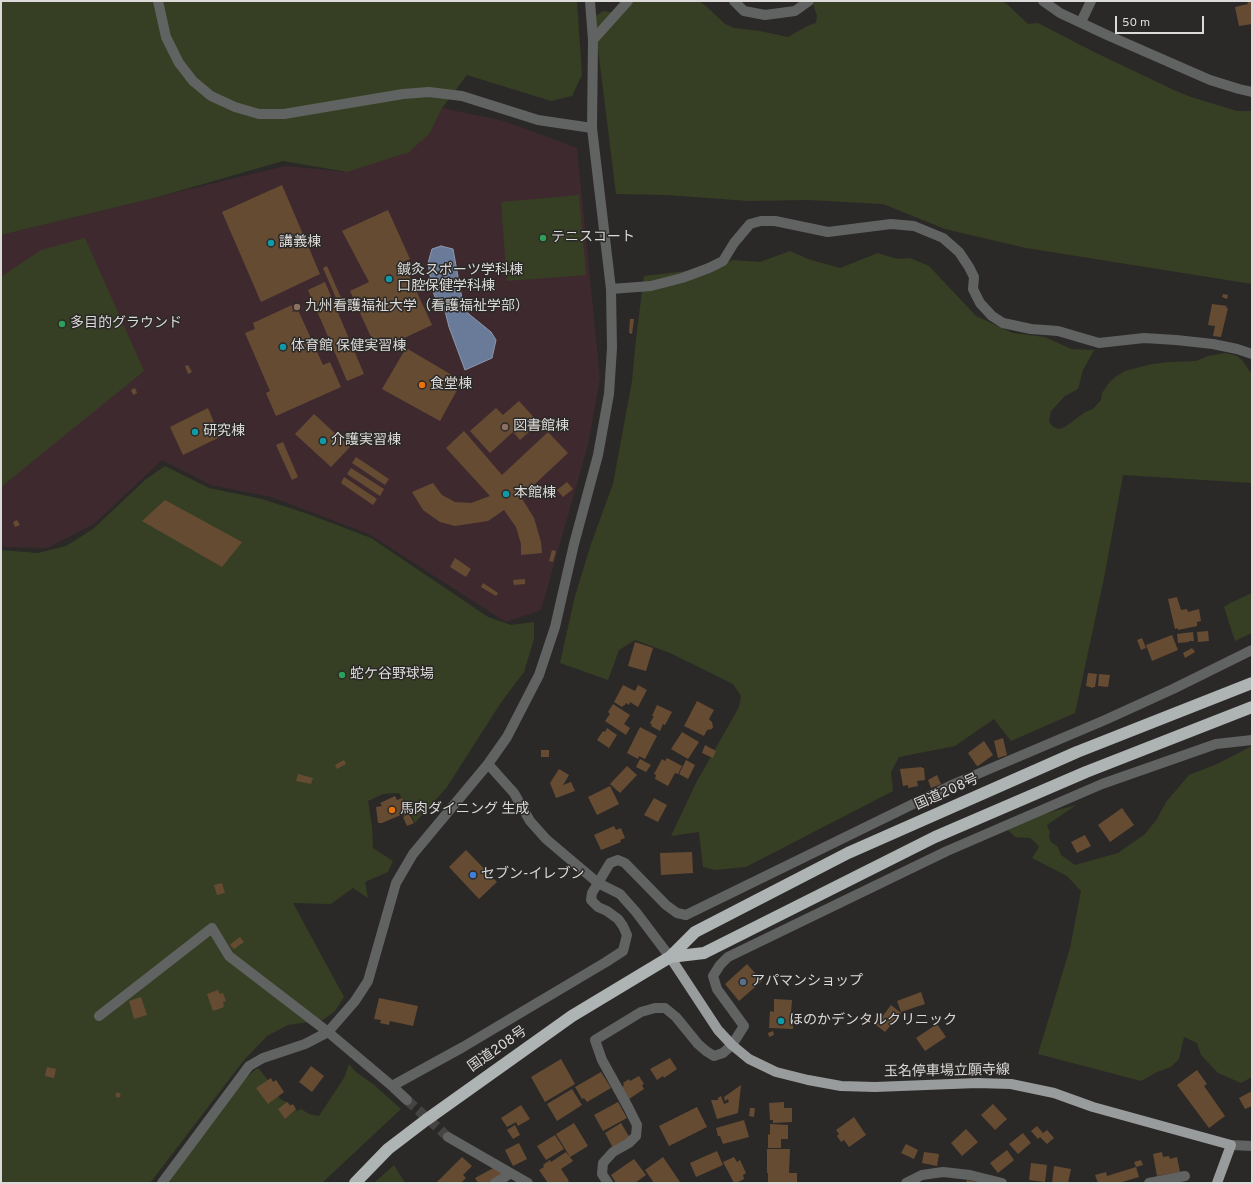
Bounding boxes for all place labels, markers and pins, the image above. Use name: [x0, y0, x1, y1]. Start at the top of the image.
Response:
place label: テニスコート: [551, 230, 635, 246]
marker: テニスコート: [538, 233, 548, 243]
place label: 講義棟: [279, 235, 321, 251]
marker: 講義棟: [266, 238, 276, 248]
place label: 鍼灸スポーツ学科棟 口腔保健学科棟: [397, 263, 523, 296]
marker: 鍼灸スポーツ学科棟 口腔保健学科棟: [384, 274, 394, 284]
place label: 九州看護福祉大学（看護福祉学部）: [305, 299, 529, 315]
marker: 九州看護福祉大学（看護福祉学部）: [292, 302, 302, 312]
place label: 多目的グラウンド: [70, 316, 182, 332]
marker: 多目的グラウンド: [57, 319, 67, 329]
place label: 体育館 保健実習棟: [291, 339, 406, 355]
marker: 体育館 保健実習棟: [278, 342, 288, 352]
place label: 食堂棟: [430, 377, 472, 393]
marker: 食堂棟: [417, 380, 427, 390]
place label: 図書館棟: [513, 419, 569, 435]
marker: 図書館棟: [500, 422, 510, 432]
place label: 研究棟: [203, 424, 245, 440]
marker: 研究棟: [190, 427, 200, 437]
place label: 介護実習棟: [331, 433, 401, 449]
marker: 介護実習棟: [318, 436, 328, 446]
place label: 本館棟: [514, 486, 556, 502]
marker: 本館棟: [501, 489, 511, 499]
place label: 蛇ケ谷野球場: [350, 667, 434, 683]
marker: 蛇ケ谷野球場: [337, 670, 347, 680]
place label: 馬肉ダイニング 生成: [400, 802, 529, 818]
marker: 馬肉ダイニング 生成: [387, 805, 397, 815]
place label: セブン-イレブン: [481, 867, 585, 883]
marker: セブン-イレブン: [468, 870, 478, 880]
place label: アパマンショップ: [751, 974, 863, 990]
marker: アパマンショップ: [738, 977, 748, 987]
place label: ほのかデンタルクリニック: [789, 1013, 957, 1029]
marker: ほのかデンタルクリニック: [776, 1016, 786, 1026]

